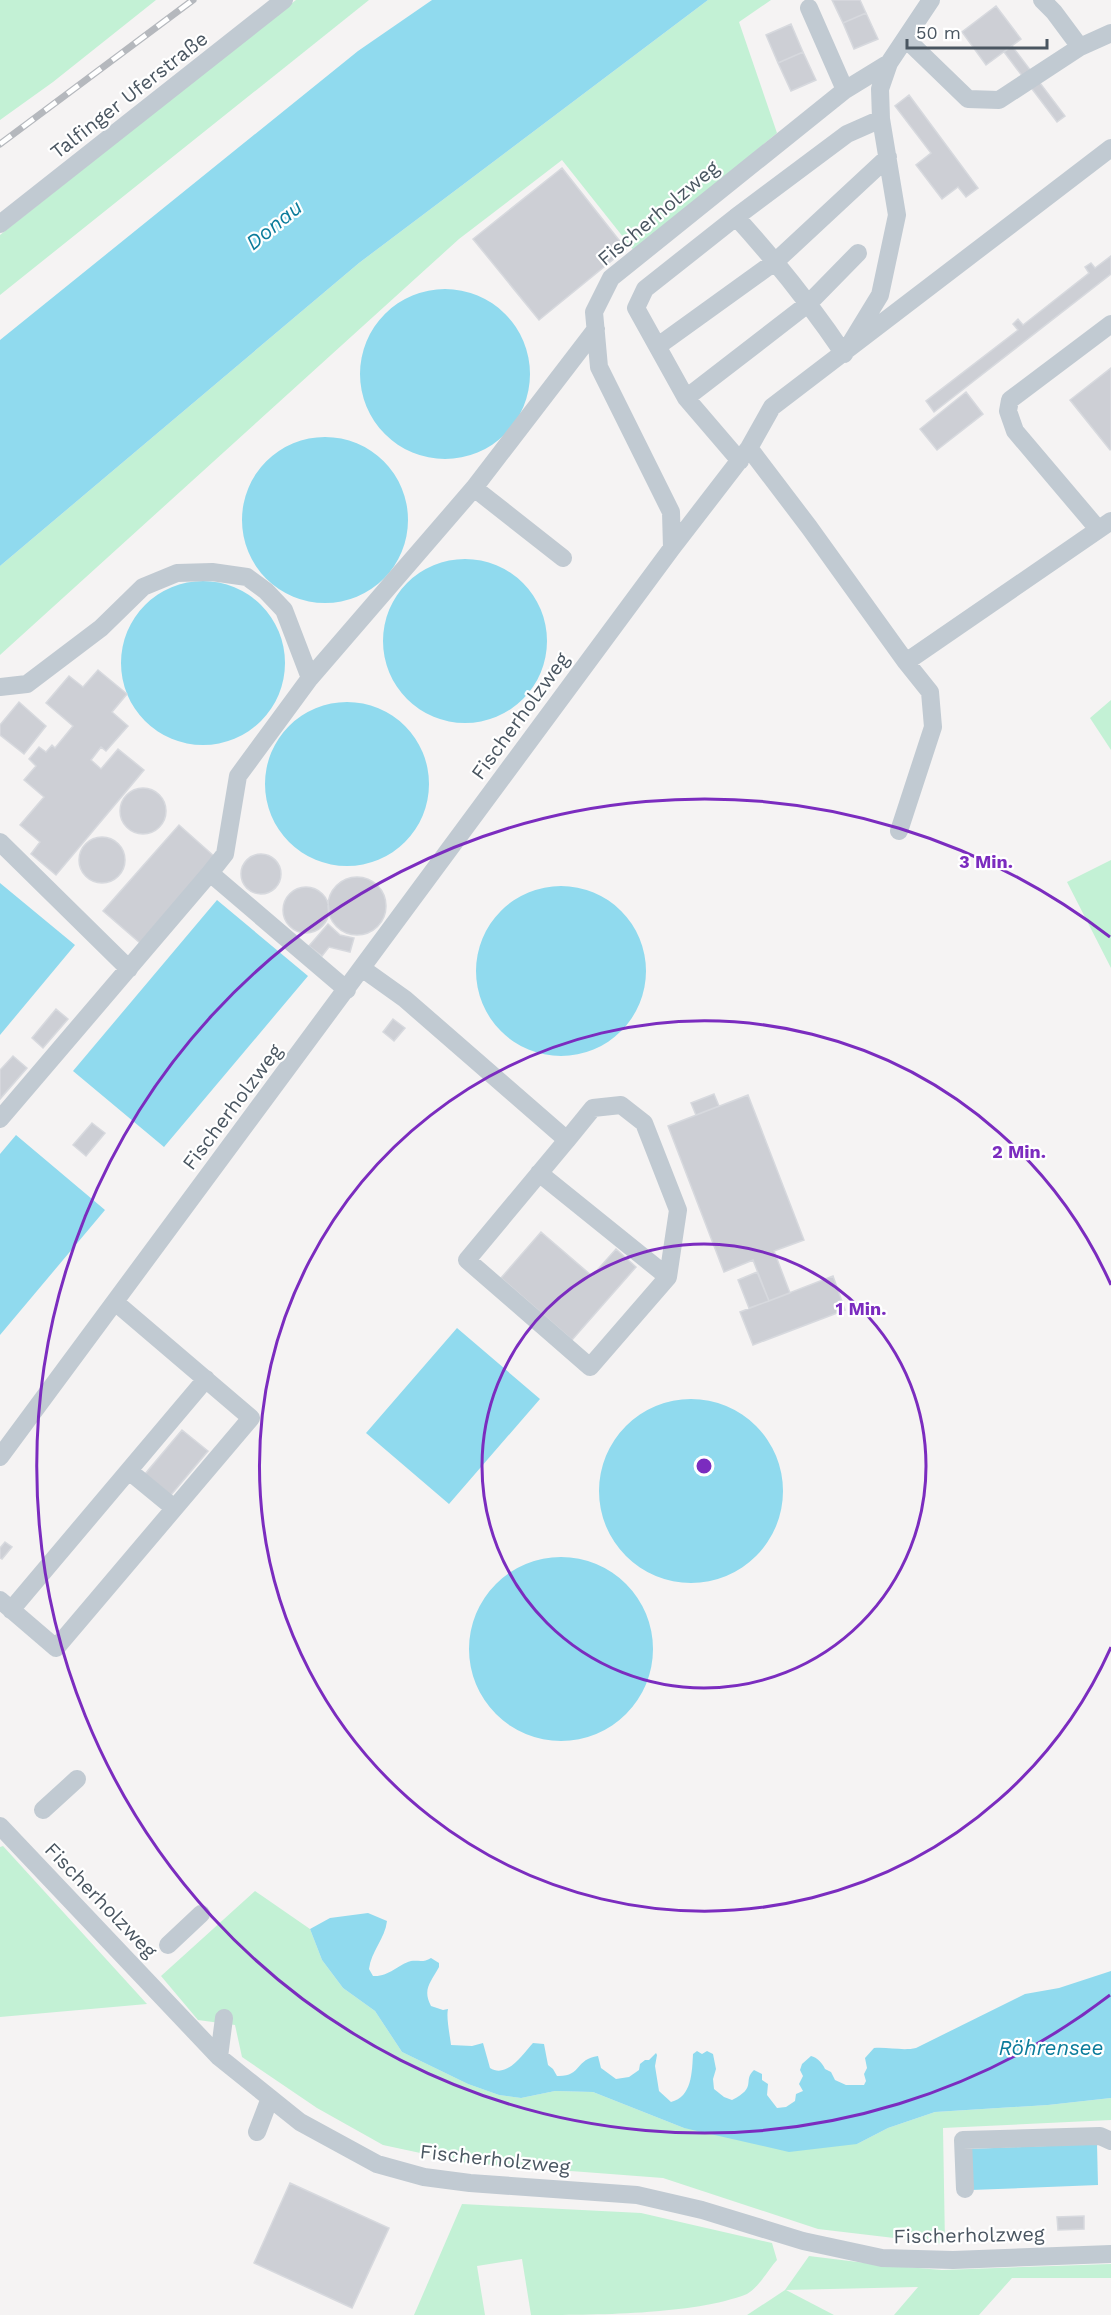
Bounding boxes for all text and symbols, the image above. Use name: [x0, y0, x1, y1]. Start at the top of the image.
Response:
scale bar: [907, 12, 1046, 50]
text: 50 m: [916, 22, 961, 43]
street label: Talfinger Uferstraße: [46, 26, 212, 164]
street label: Fischerholzweg: [592, 155, 724, 271]
water label: Donau: [240, 194, 307, 255]
street label: Fischerholzweg: [466, 648, 574, 784]
text: 3 Min.: [959, 851, 1013, 872]
street label: Fischerholzweg: [177, 1039, 287, 1175]
text: 2 Min.: [992, 1141, 1046, 1162]
text: 1 Min.: [836, 1298, 886, 1319]
centre of rings: [694, 1456, 714, 1476]
street label: Fischerholzweg: [40, 1837, 162, 1963]
water label: Röhrensee: [999, 2035, 1103, 2060]
street label: Fischerholzweg: [419, 2139, 572, 2179]
street label: Fischerholzweg: [893, 2222, 1045, 2248]

